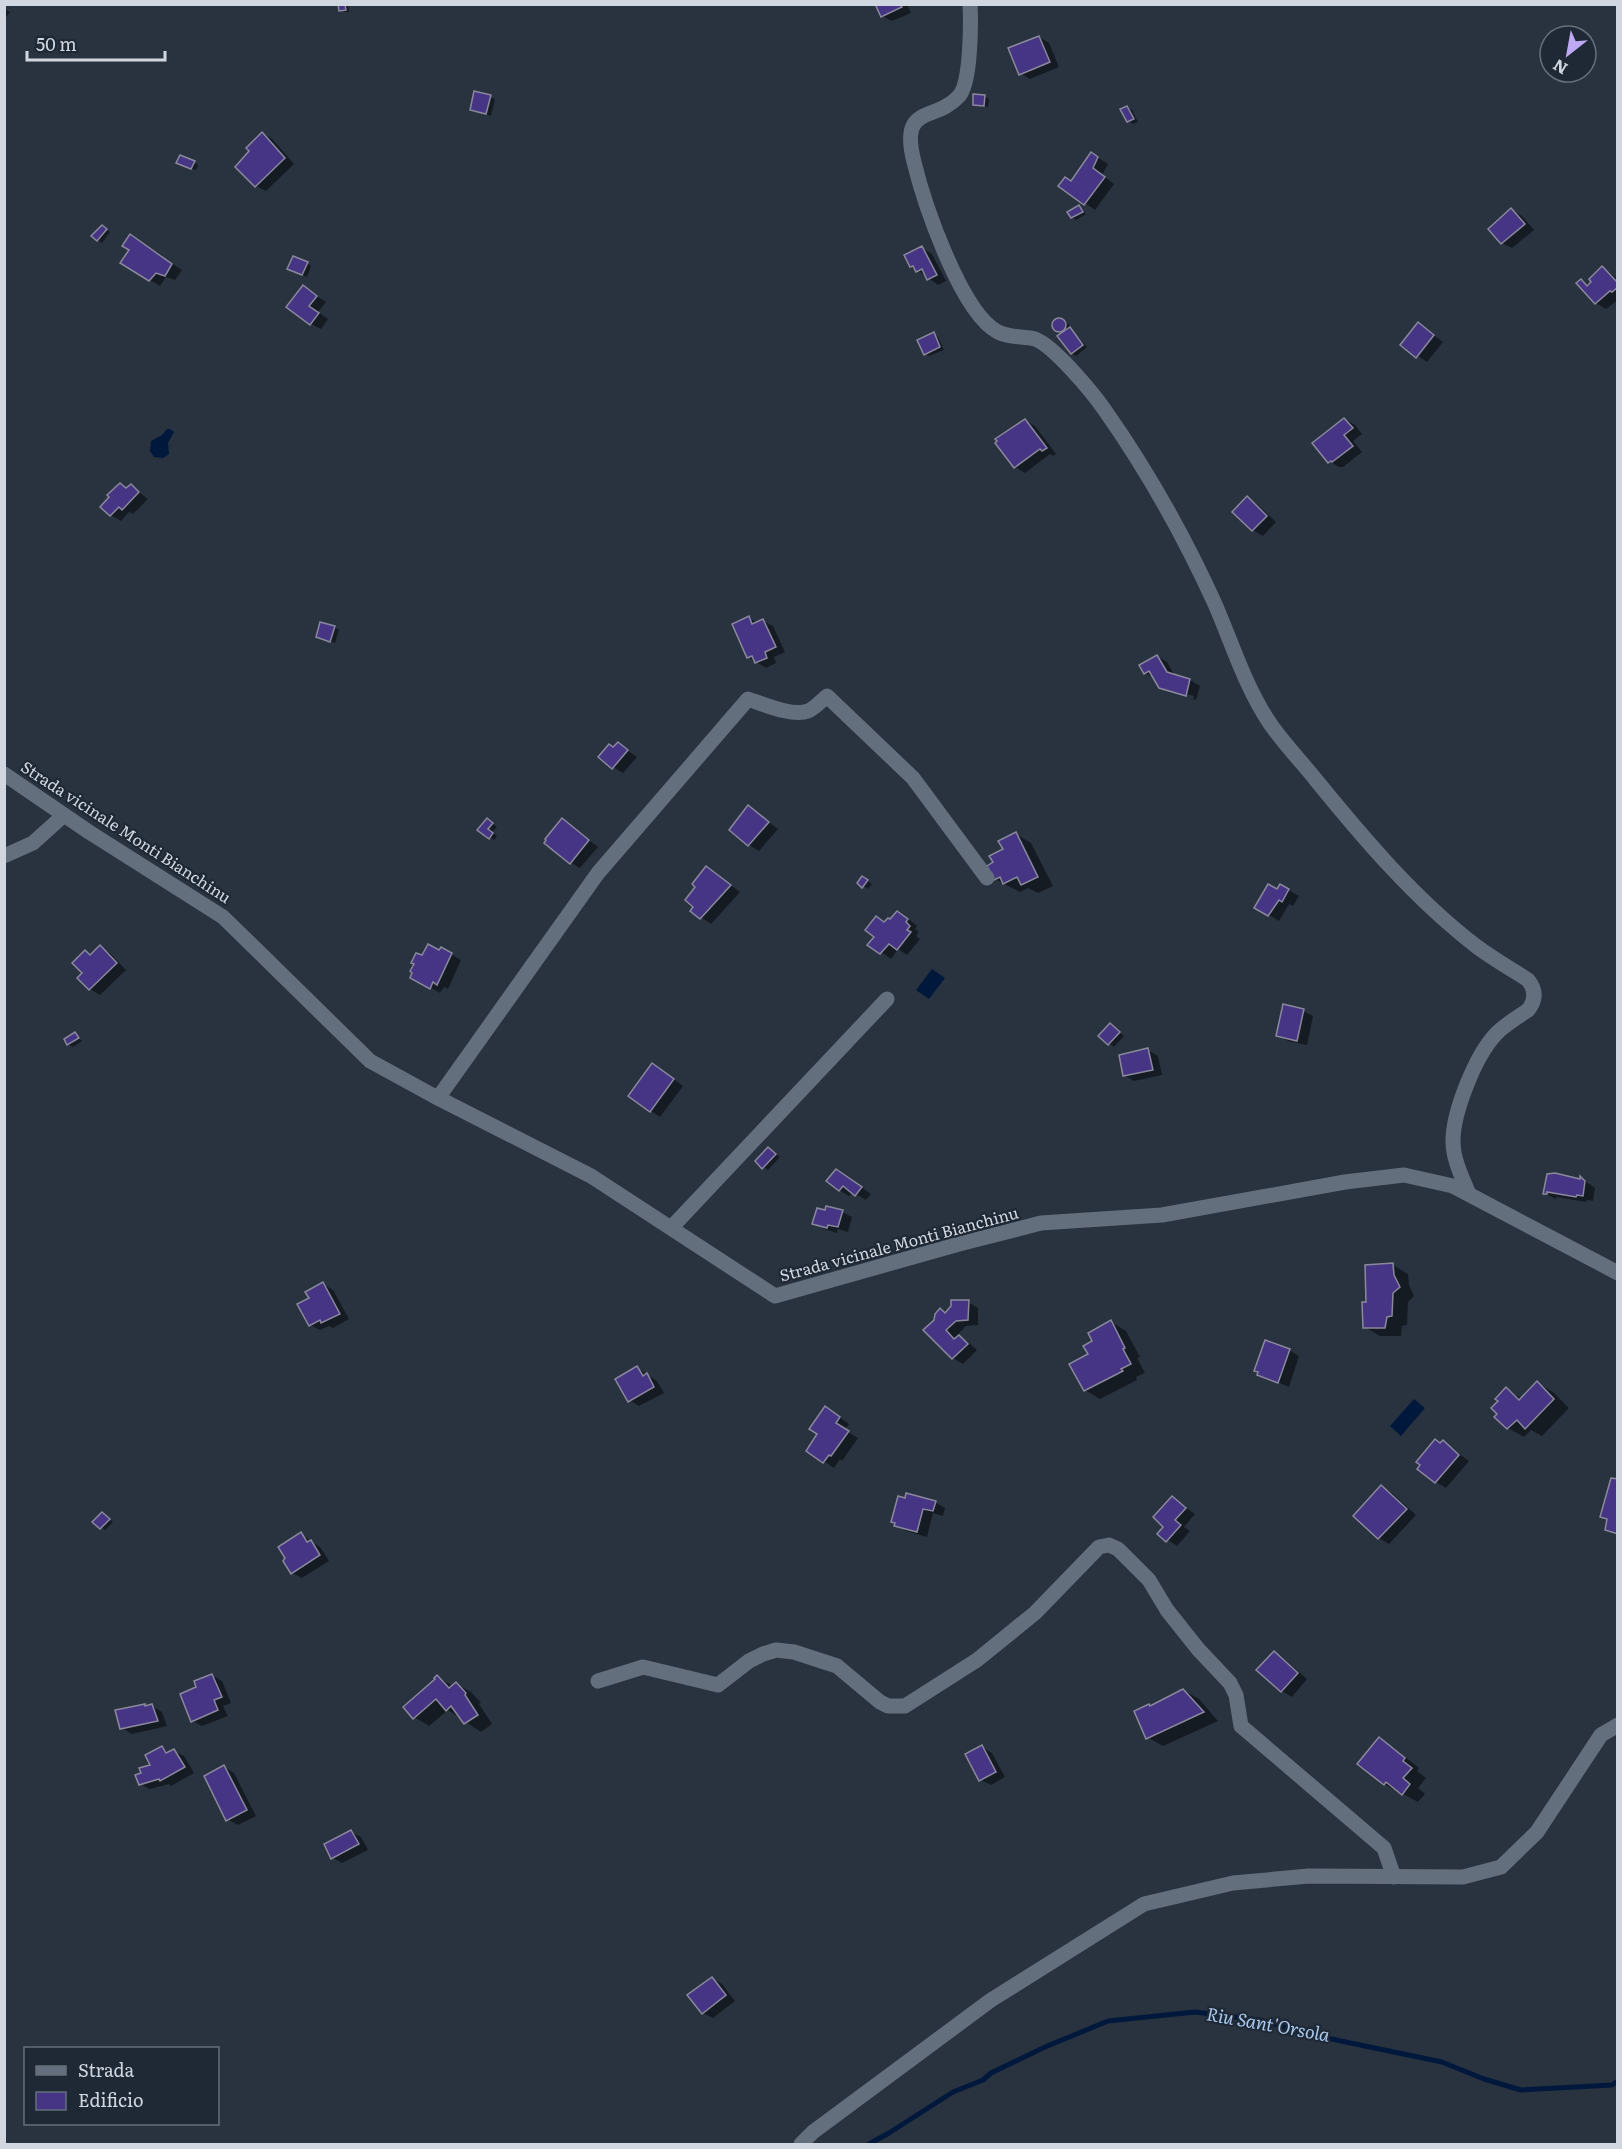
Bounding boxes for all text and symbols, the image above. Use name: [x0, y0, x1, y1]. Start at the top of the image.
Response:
scale bar: [27, 24, 165, 62]
north arrow: [1538, 24, 1598, 84]
text: 50 m: [36, 30, 77, 57]
text: N: [1548, 54, 1572, 81]
street label: Strada vicinale Monti Bianchinu: [17, 754, 236, 908]
street label: Strada vicinale Monti Bianchinu: [777, 1200, 1021, 1287]
water label: Riu Sant'Orsola: [1204, 1999, 1333, 2048]
legend: [24, 2047, 219, 2125]
text: Strada: [78, 2056, 135, 2083]
text: Edificio: [78, 2086, 144, 2113]

